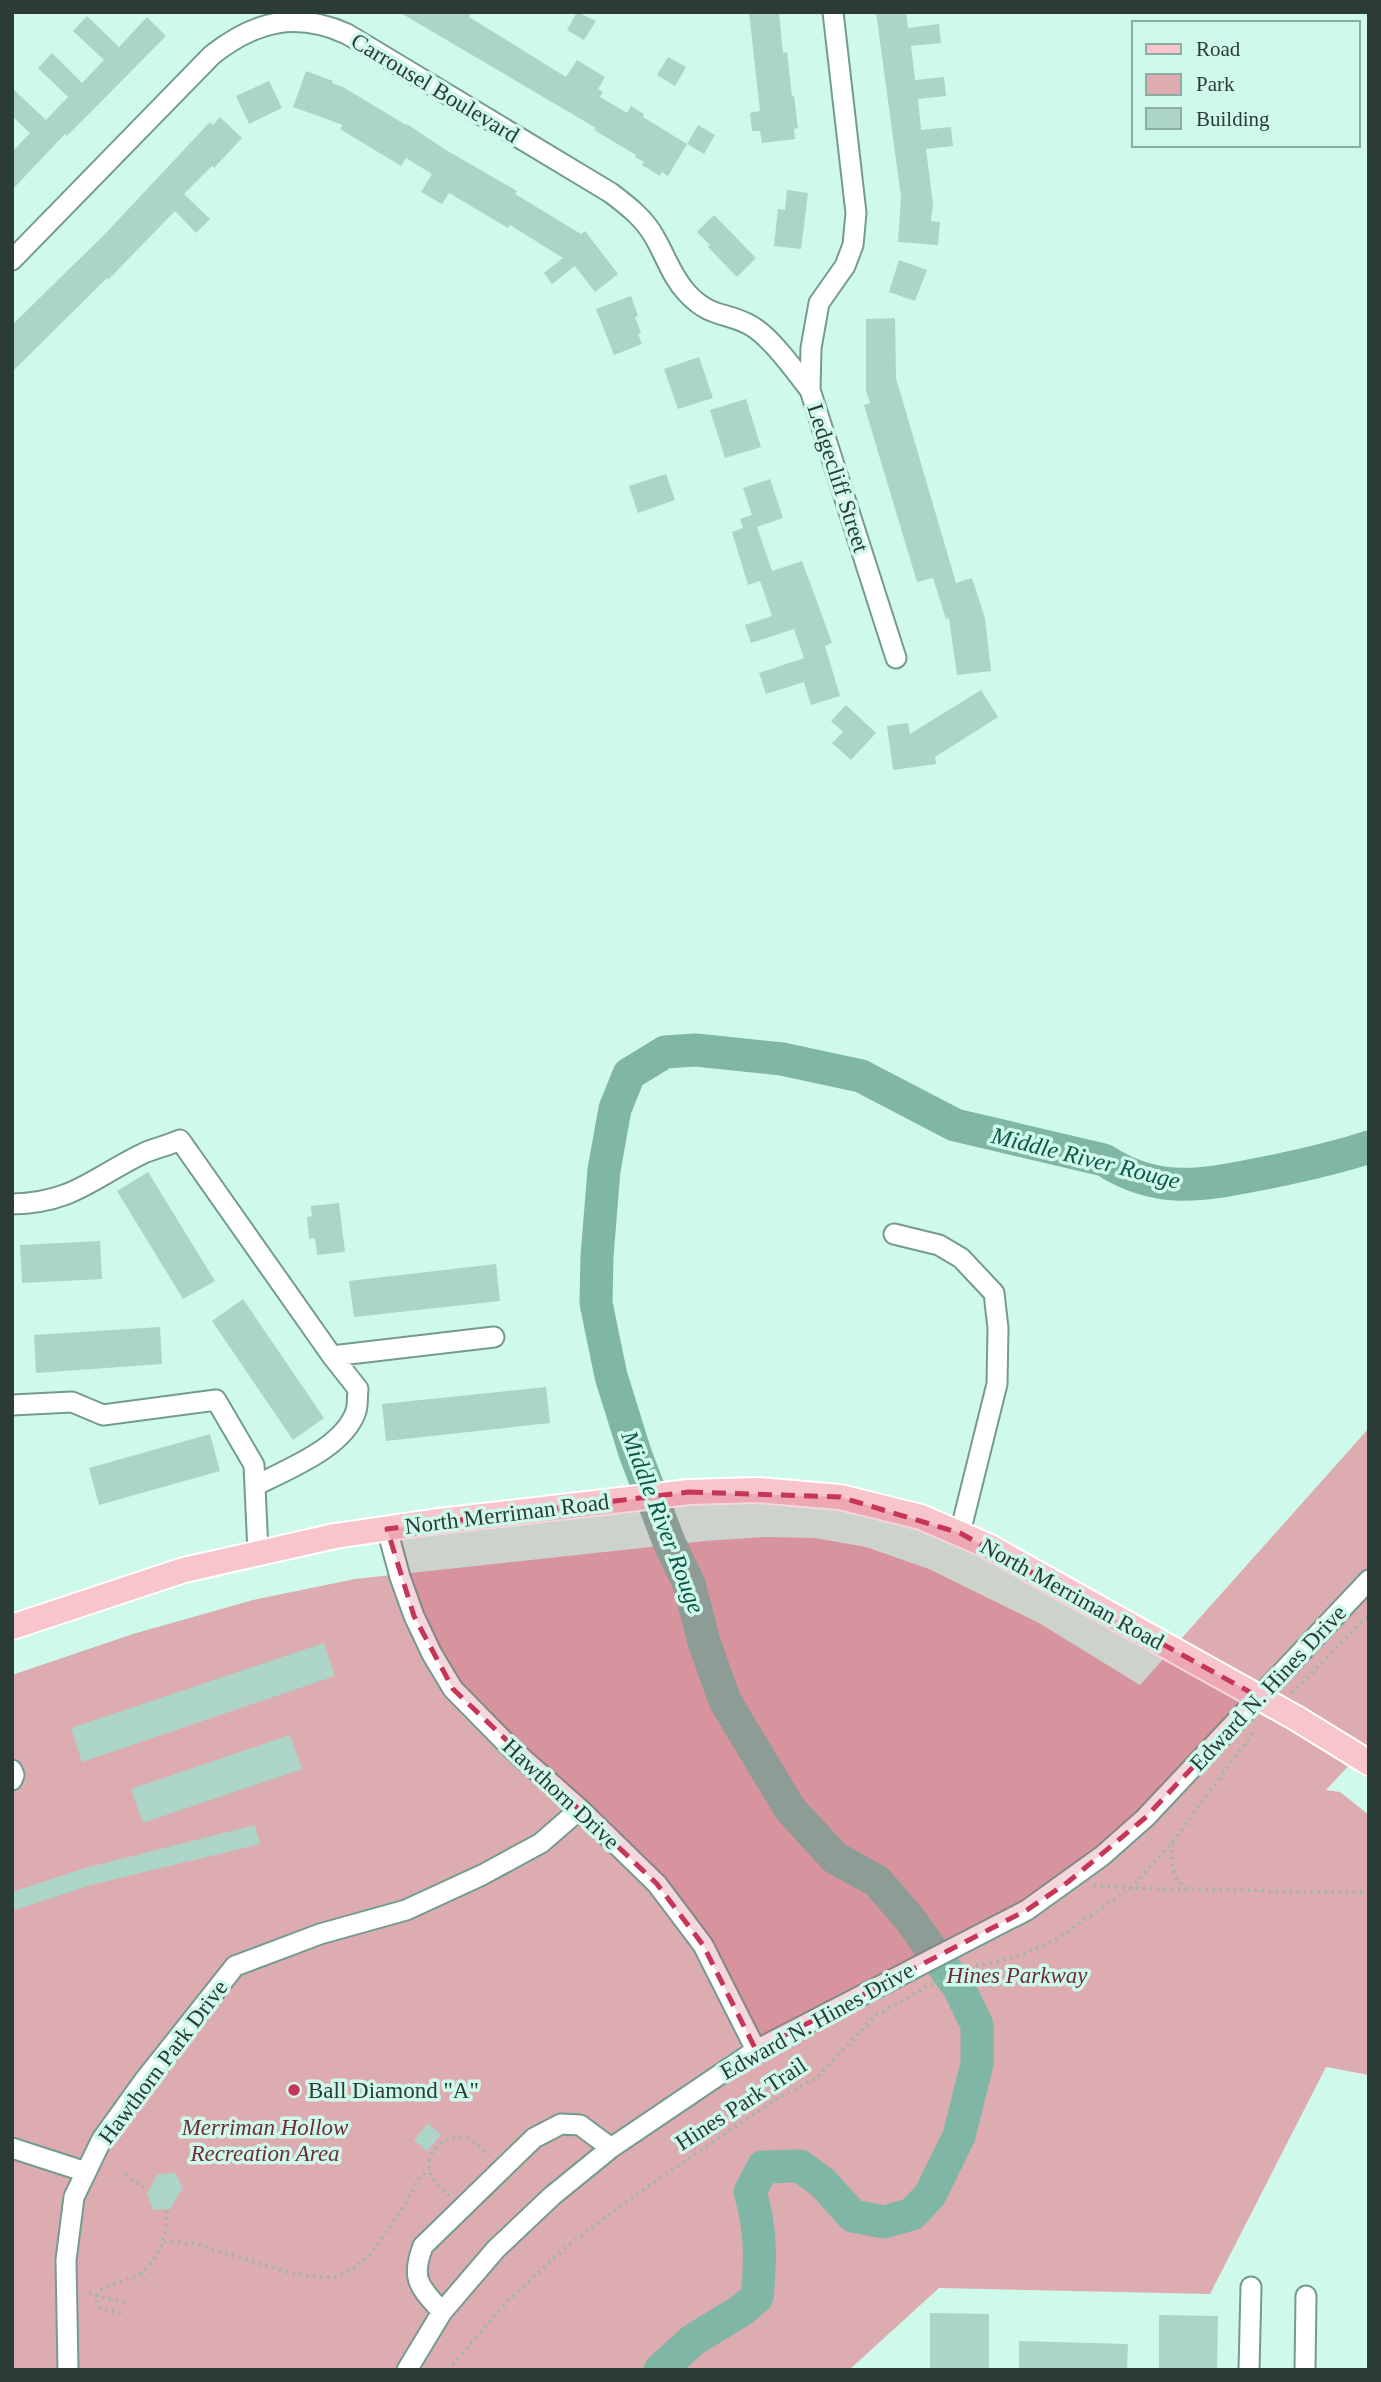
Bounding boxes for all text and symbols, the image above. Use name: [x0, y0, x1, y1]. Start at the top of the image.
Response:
legend: [1132, 21, 1360, 147]
street label: Carrousel Boulevard: [347, 28, 524, 148]
text: Road: [1196, 37, 1241, 61]
text: Park: [1196, 72, 1235, 96]
text: Building: [1196, 107, 1270, 131]
street label: Ledgecliff Street: [802, 401, 874, 556]
water label: Middle River Rouge: [988, 1122, 1183, 1194]
water label: Middle River Rouge: [616, 1426, 710, 1617]
street label: North Merriman Road: [403, 1489, 611, 1539]
street label: North Merriman Road: [976, 1533, 1168, 1655]
street label: Edward N. Hines Drive: [1185, 1600, 1351, 1776]
street label: Hawthorn Drive: [498, 1734, 624, 1854]
street label: Edward N. Hines Drive: [716, 1957, 918, 2085]
park label: Hines Parkway: [945, 1963, 1088, 1988]
street label: Hawthorn Park Drive: [93, 1975, 233, 2149]
street label: Hines Park Trail: [671, 2052, 811, 2156]
place label: Ball Diamond "A": [308, 2078, 479, 2103]
marker: Ball Diamond "A": [286, 2082, 302, 2098]
park label: Merriman Hollow Recreation Area: [181, 2115, 349, 2166]

